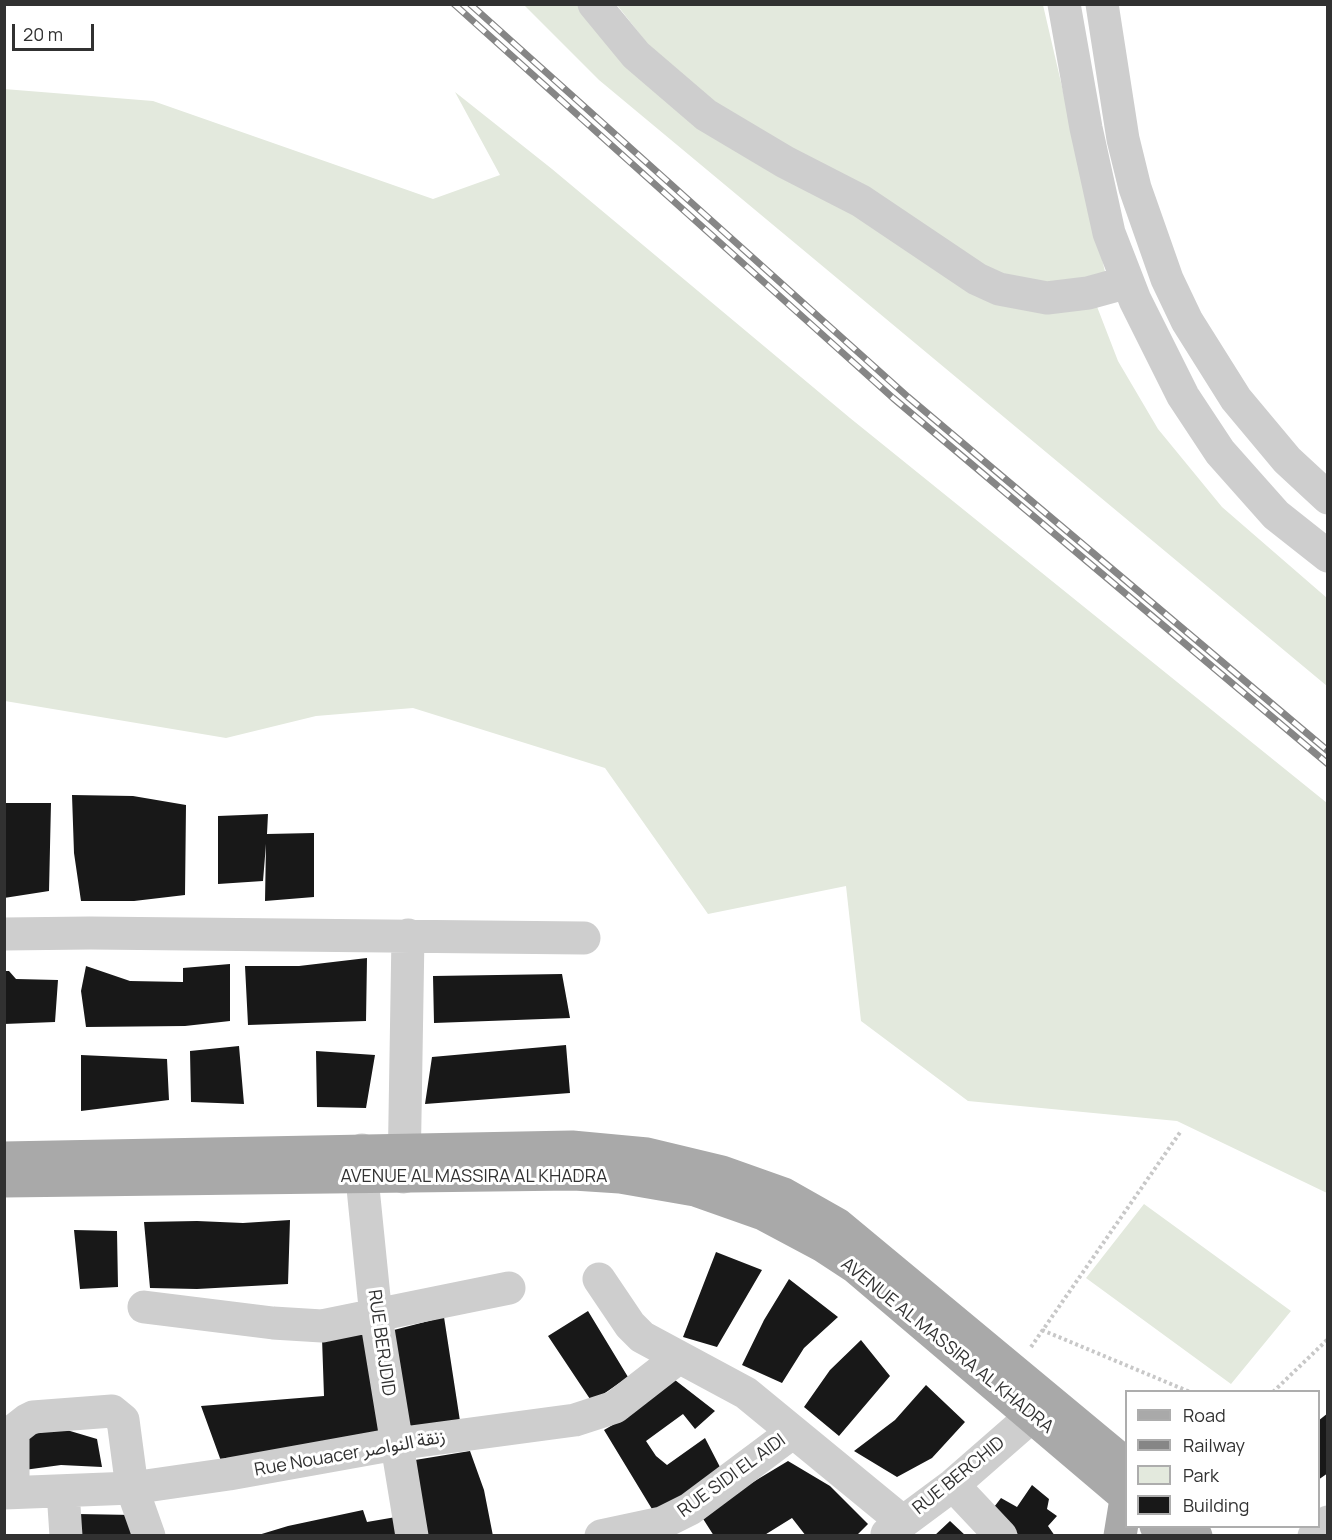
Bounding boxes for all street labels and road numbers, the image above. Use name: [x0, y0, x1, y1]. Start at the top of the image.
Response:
street label: AVENUE AL MASSIRA AL KHADRA: [341, 1166, 607, 1188]
street label: AVENUE AL MASSIRA AL KHADRA: [836, 1254, 1058, 1438]
street label: RUE BERJDID: [363, 1288, 399, 1398]
street label: Rue Nouacer زنقة النواصر: [253, 1427, 447, 1481]
street label: RUE SIDI EL AIDI: [674, 1430, 790, 1522]
street label: RUE BERCHID: [909, 1432, 1009, 1520]

